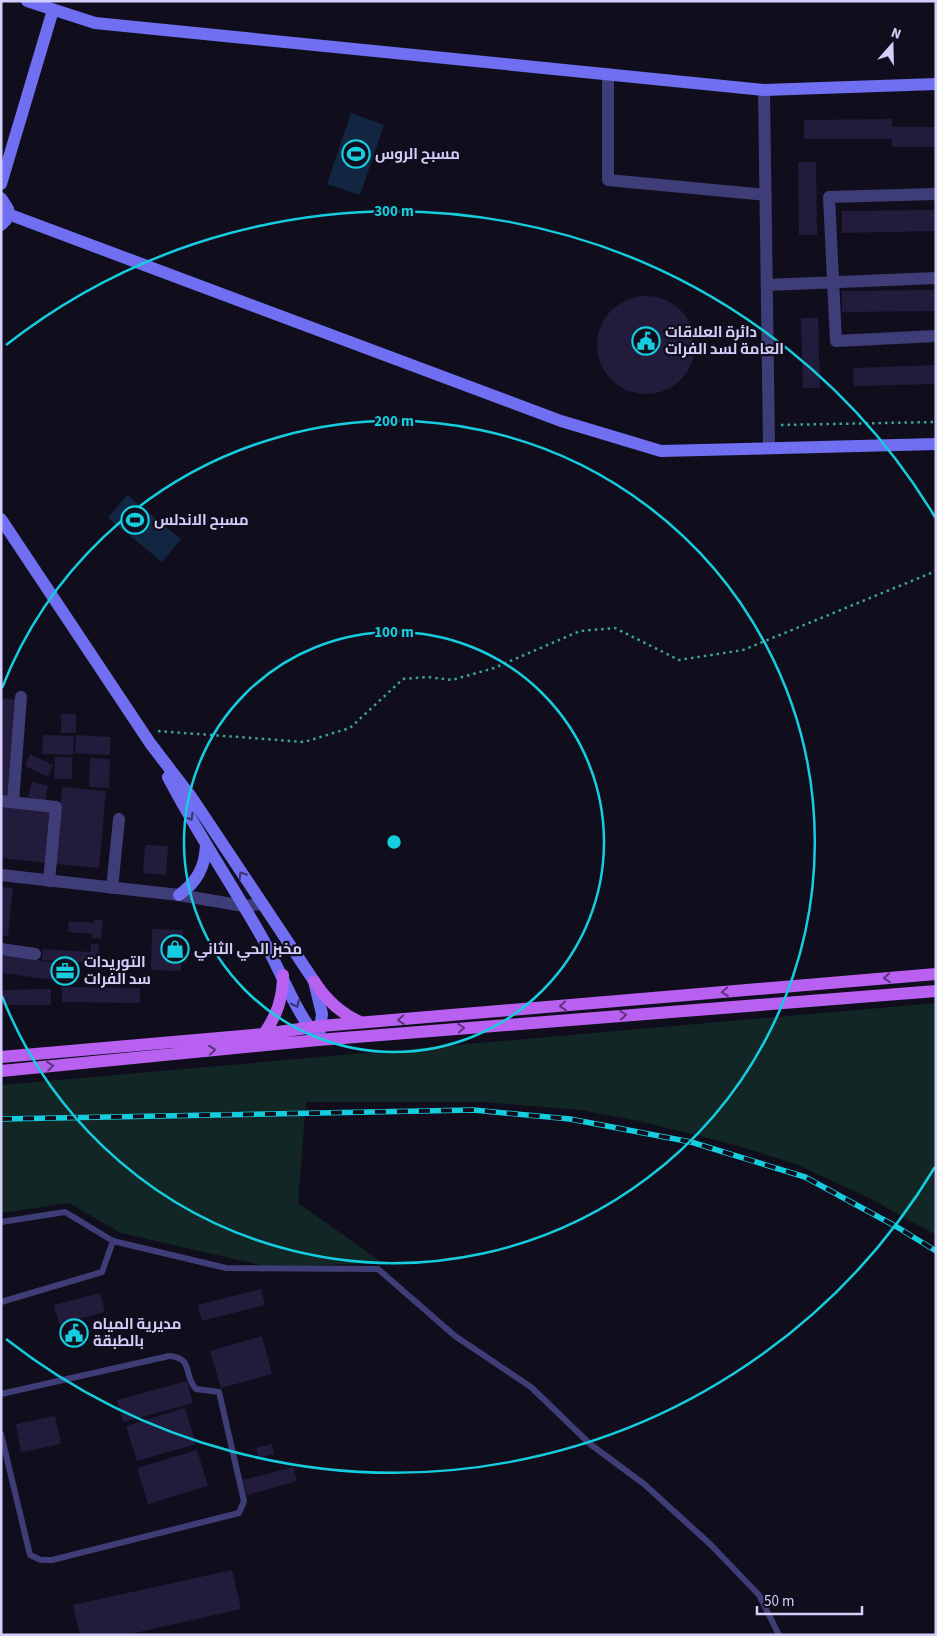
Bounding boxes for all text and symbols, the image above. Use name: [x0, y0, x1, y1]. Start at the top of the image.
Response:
north arrow: [867, 20, 917, 70]
text: N: [888, 23, 904, 45]
sports icon: مسبح الروس: [341, 139, 371, 169]
place label: مسبح الروس: [375, 144, 460, 165]
text: 300 m: [374, 201, 414, 222]
place label: دائرة العلاقات العامة لسد الفرات: [665, 322, 784, 360]
public building icon: دائرة العلاقات العامة لسد الفرات: [631, 326, 661, 356]
text: 200 m: [374, 411, 414, 432]
sports icon: مسبح الاندلس: [120, 505, 150, 535]
place label: مسبح الاندلس: [154, 510, 249, 531]
text: 100 m: [374, 622, 414, 643]
one-way arrow: [184, 812, 194, 821]
centre of rings: [385, 833, 403, 851]
one-way arrow: [238, 871, 248, 880]
shop icon: مخبز الحي الثاني: [160, 934, 190, 964]
place label: مخبز الحي الثاني: [194, 939, 302, 961]
place label: التوريدات سد الفرات: [84, 952, 151, 990]
office icon: التوريدات سد الفرات: [50, 956, 80, 986]
one-way arrow: [883, 973, 891, 984]
one-way arrow: [721, 987, 729, 998]
one-way arrow: [290, 999, 300, 1008]
one-way arrow: [559, 1001, 567, 1012]
one-way arrow: [619, 1010, 627, 1021]
one-way arrow: [397, 1014, 405, 1025]
one-way arrow: [457, 1023, 465, 1034]
one-way arrow: [208, 1045, 216, 1056]
one-way arrow: [46, 1061, 54, 1072]
place label: مديرية المياه بالطبقة: [93, 1314, 181, 1352]
public building icon: مديرية المياه بالطبقة: [59, 1318, 89, 1348]
scale bar: [757, 1584, 862, 1616]
text: 50 m: [764, 1591, 794, 1612]

